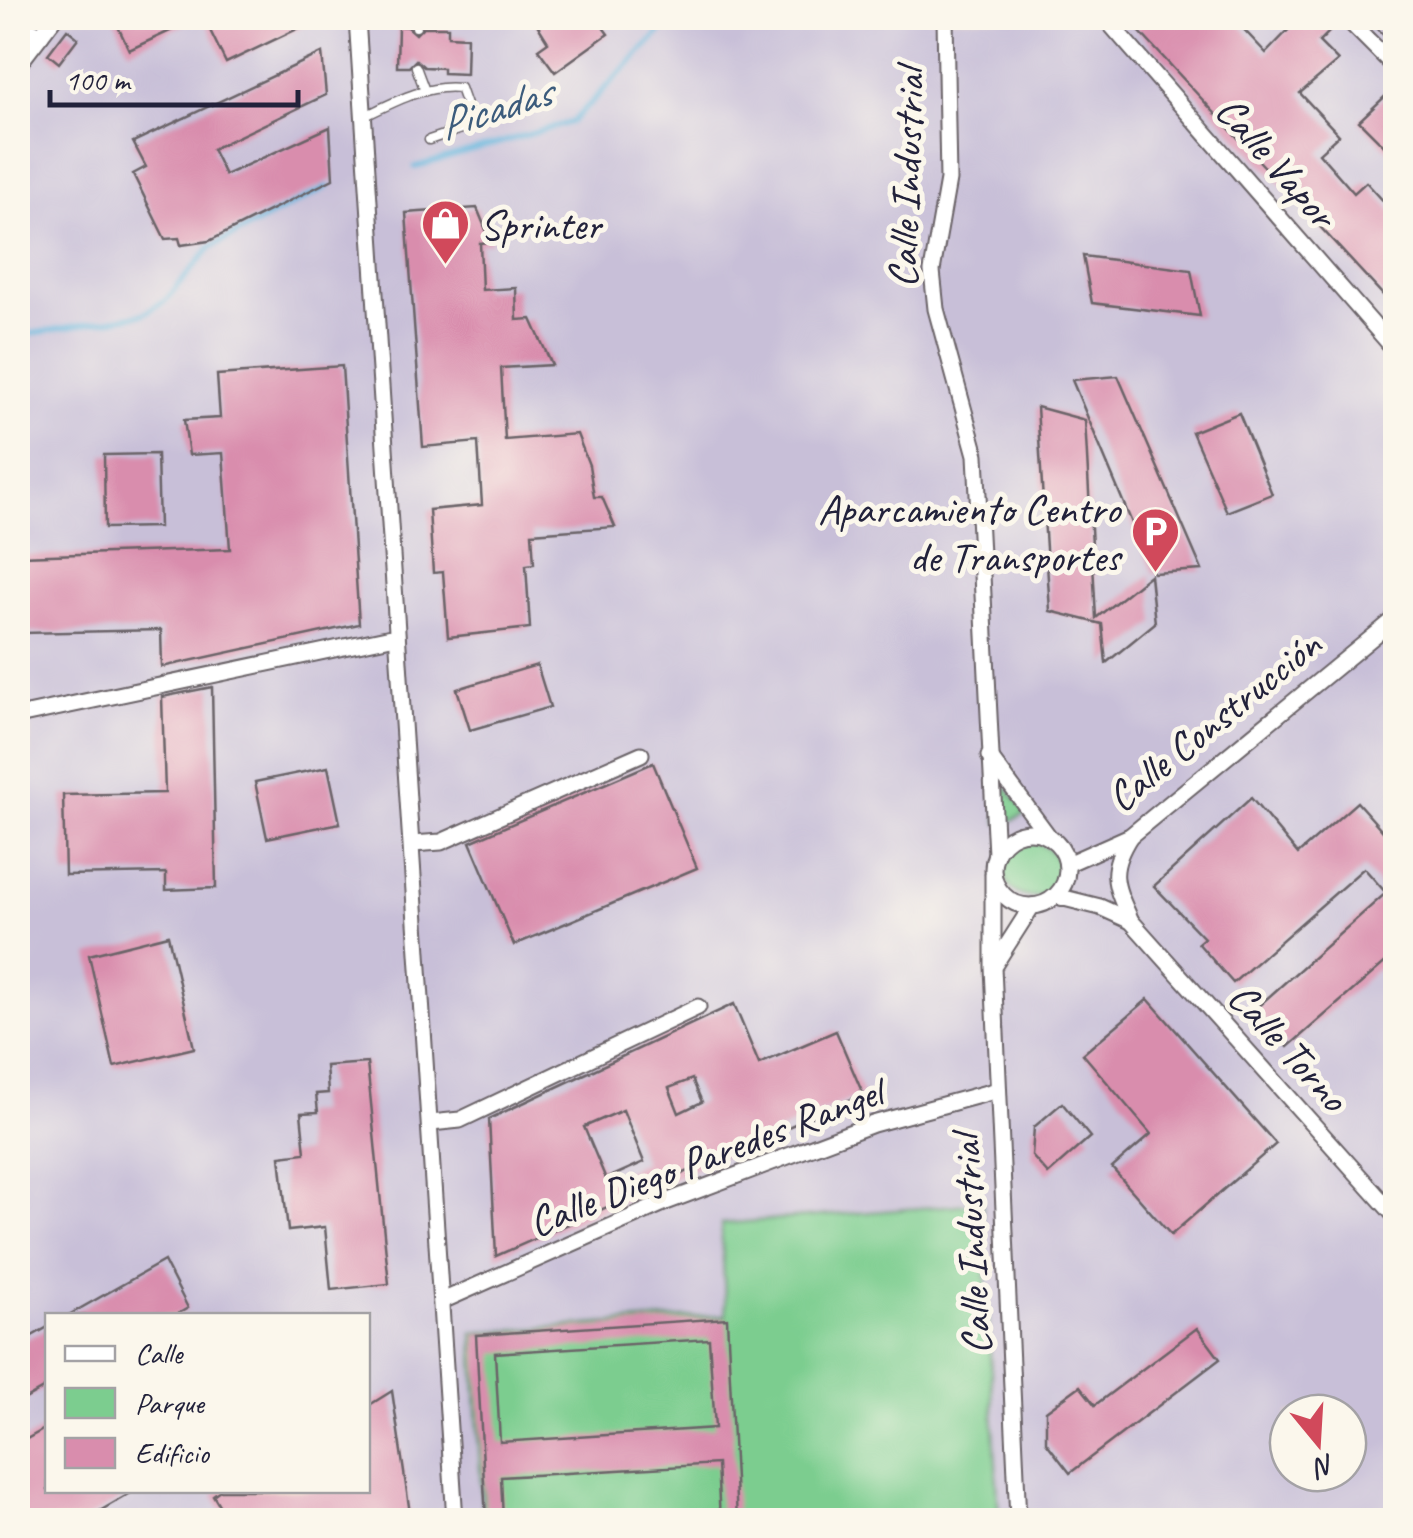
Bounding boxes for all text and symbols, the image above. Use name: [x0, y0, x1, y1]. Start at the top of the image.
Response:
scale bar: [50, 45, 298, 107]
text: 100 m: [65, 61, 132, 99]
water label: Picadas: [431, 61, 565, 153]
street label: Calle Industrial: [876, 61, 937, 289]
street label: Calle Vapor: [1204, 85, 1350, 242]
shop icon: Sprinter: [419, 198, 471, 266]
place label: Sprinter: [480, 199, 604, 252]
place label: Aparcamiento Centro de Transportes: [818, 483, 1124, 584]
parking icon: Aparcamiento Centro de Transportes: [1129, 506, 1181, 574]
street label: Calle Construcción: [1096, 618, 1333, 824]
street label: Calle Torno: [1216, 972, 1361, 1124]
street label: Calle Diego Paredes Rangel: [521, 1063, 896, 1249]
street label: Calle Industrial: [939, 1127, 1004, 1356]
legend: [45, 1313, 370, 1493]
text: Calle: [135, 1334, 184, 1372]
text: Parque: [135, 1384, 206, 1422]
north arrow: [1268, 1393, 1368, 1493]
text: Edificio: [135, 1434, 210, 1472]
text: N: [1307, 1447, 1339, 1487]

